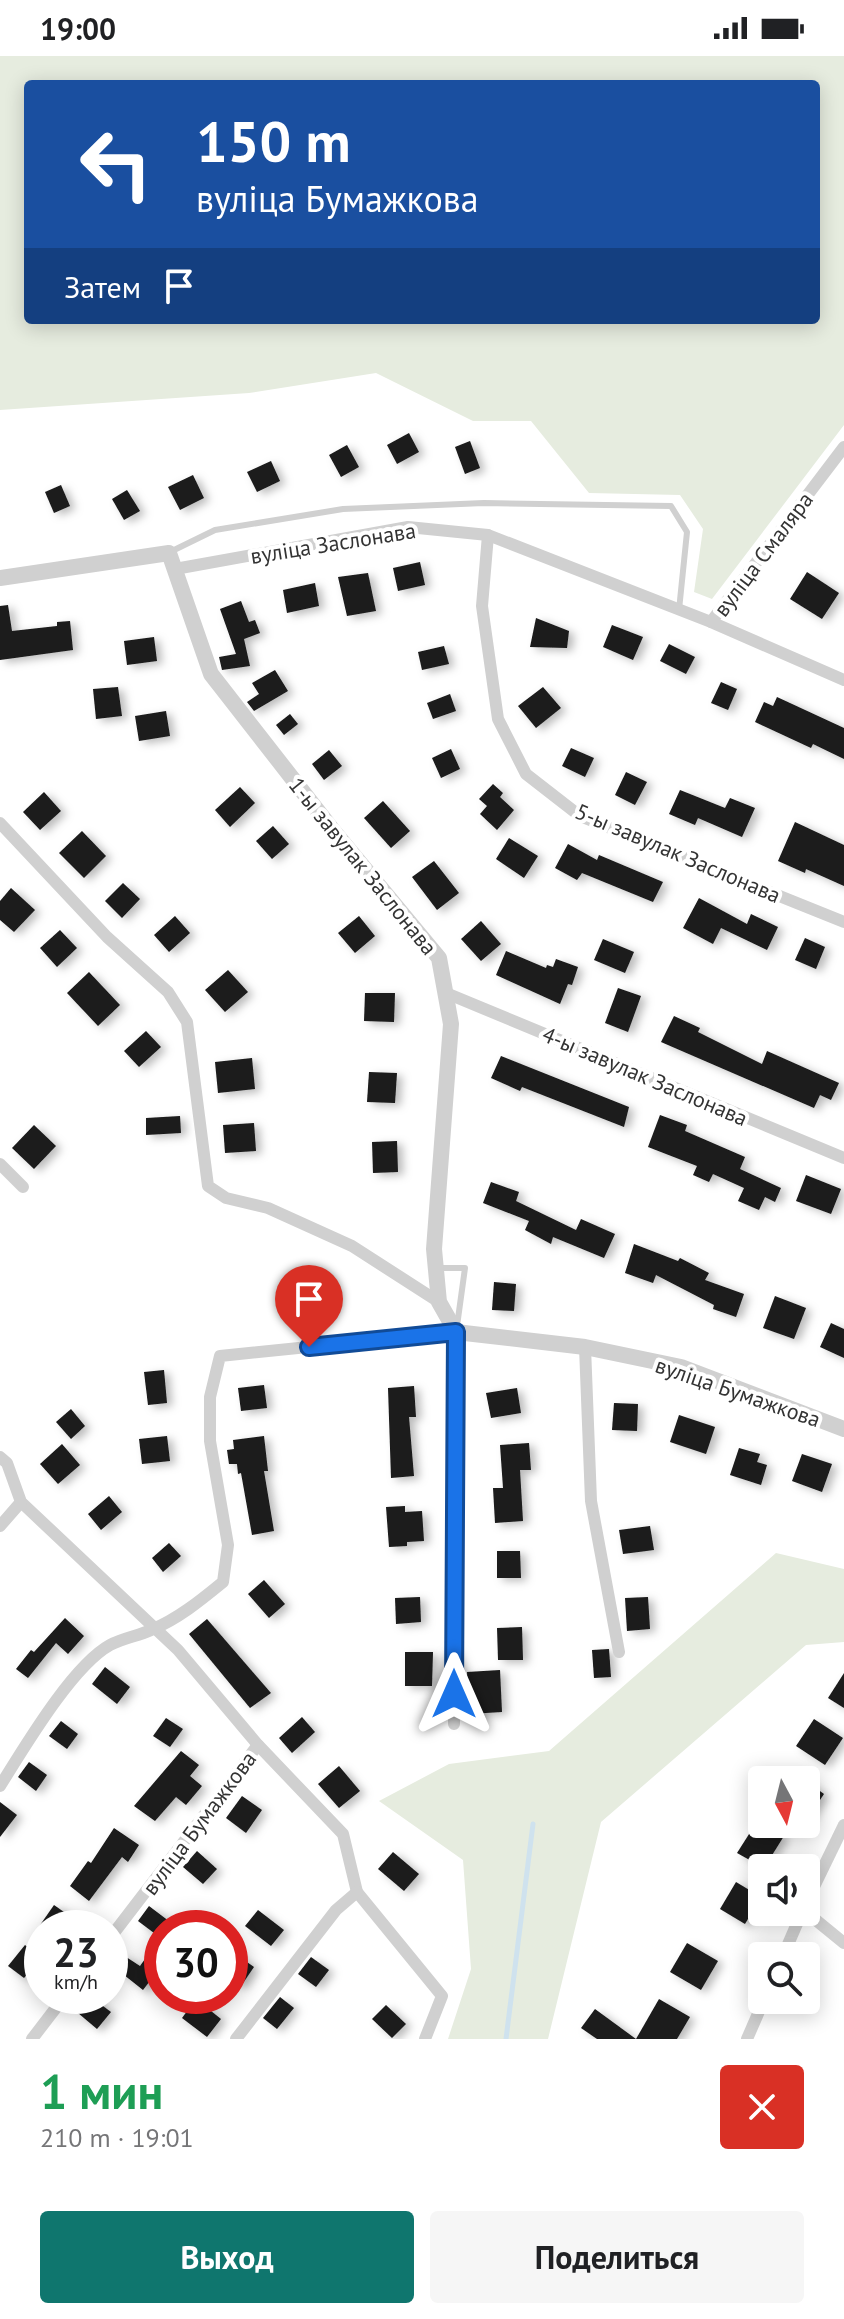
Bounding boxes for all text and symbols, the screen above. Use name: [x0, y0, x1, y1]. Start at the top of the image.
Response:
text: 19:00: [40, 9, 116, 48]
text: 150 m: [196, 105, 351, 177]
icon: left: [64, 112, 168, 216]
text: вуліца Бумажкова: [196, 175, 479, 222]
icon: arrive: [157, 264, 201, 308]
text: Затем: [64, 267, 141, 306]
street label: вуліца Смаляра: [707, 486, 819, 622]
street label: вуліца Заслонава: [248, 516, 418, 570]
street label: 1-ы завулак Заслонава: [283, 772, 443, 960]
street label: 5-ы завулак Заслонава: [571, 797, 785, 909]
street label: 4-ы завулак Заслонава: [538, 1020, 752, 1132]
pin: [275, 1265, 343, 1347]
icon: arrive: [287, 1277, 331, 1321]
street label: вуліца Бумажкова: [652, 1351, 824, 1433]
position arrow: [412, 1652, 496, 1736]
street label: вуліца Бумажкова: [136, 1746, 262, 1900]
north arrow: [748, 1766, 820, 1838]
map controls: [748, 1766, 820, 2014]
button: sound: [748, 1854, 820, 1926]
speed limit sign: 30: [144, 1910, 248, 2014]
text: 23: [53, 1926, 99, 1978]
button: search: [748, 1942, 820, 2014]
text: km/h: [54, 1969, 98, 1995]
text: 1 мин: [40, 2060, 163, 2122]
button: close: [720, 2065, 804, 2149]
text: 210 m · 19:01: [40, 2121, 194, 2154]
button: Выход: [40, 2211, 414, 2303]
button: Поделиться: [430, 2211, 804, 2303]

